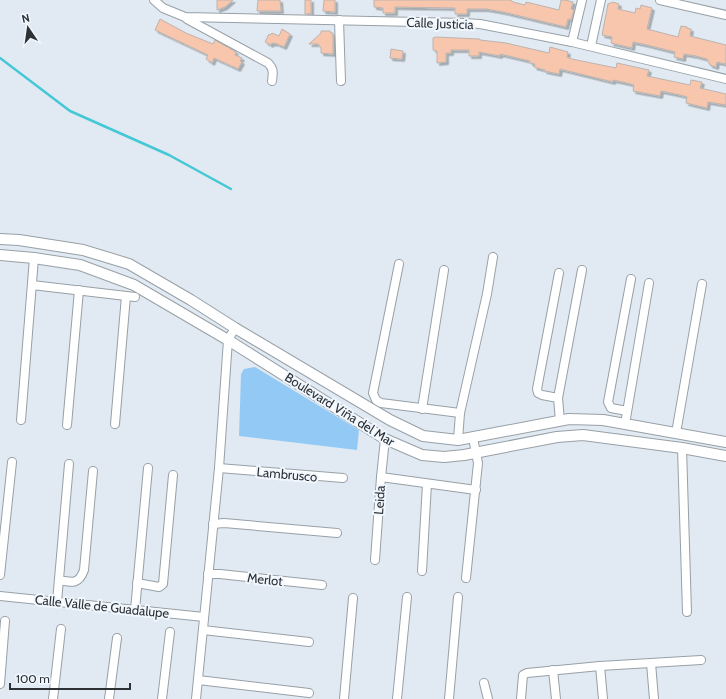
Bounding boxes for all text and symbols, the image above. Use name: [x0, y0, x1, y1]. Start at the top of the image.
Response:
north arrow: [8, 8, 48, 48]
text: N: [20, 11, 31, 26]
street label: Calle Justicia: [406, 14, 475, 32]
street label: Boulevard Viña del Mar: [282, 369, 399, 450]
street label: Lambrusco: [256, 463, 318, 485]
street label: Leida: [370, 484, 388, 515]
street label: Merlot: [246, 569, 284, 589]
street label: Calle Valle de Guadalupe: [34, 591, 170, 621]
scale bar: [10, 665, 130, 691]
text: 100 m: [16, 671, 50, 686]

